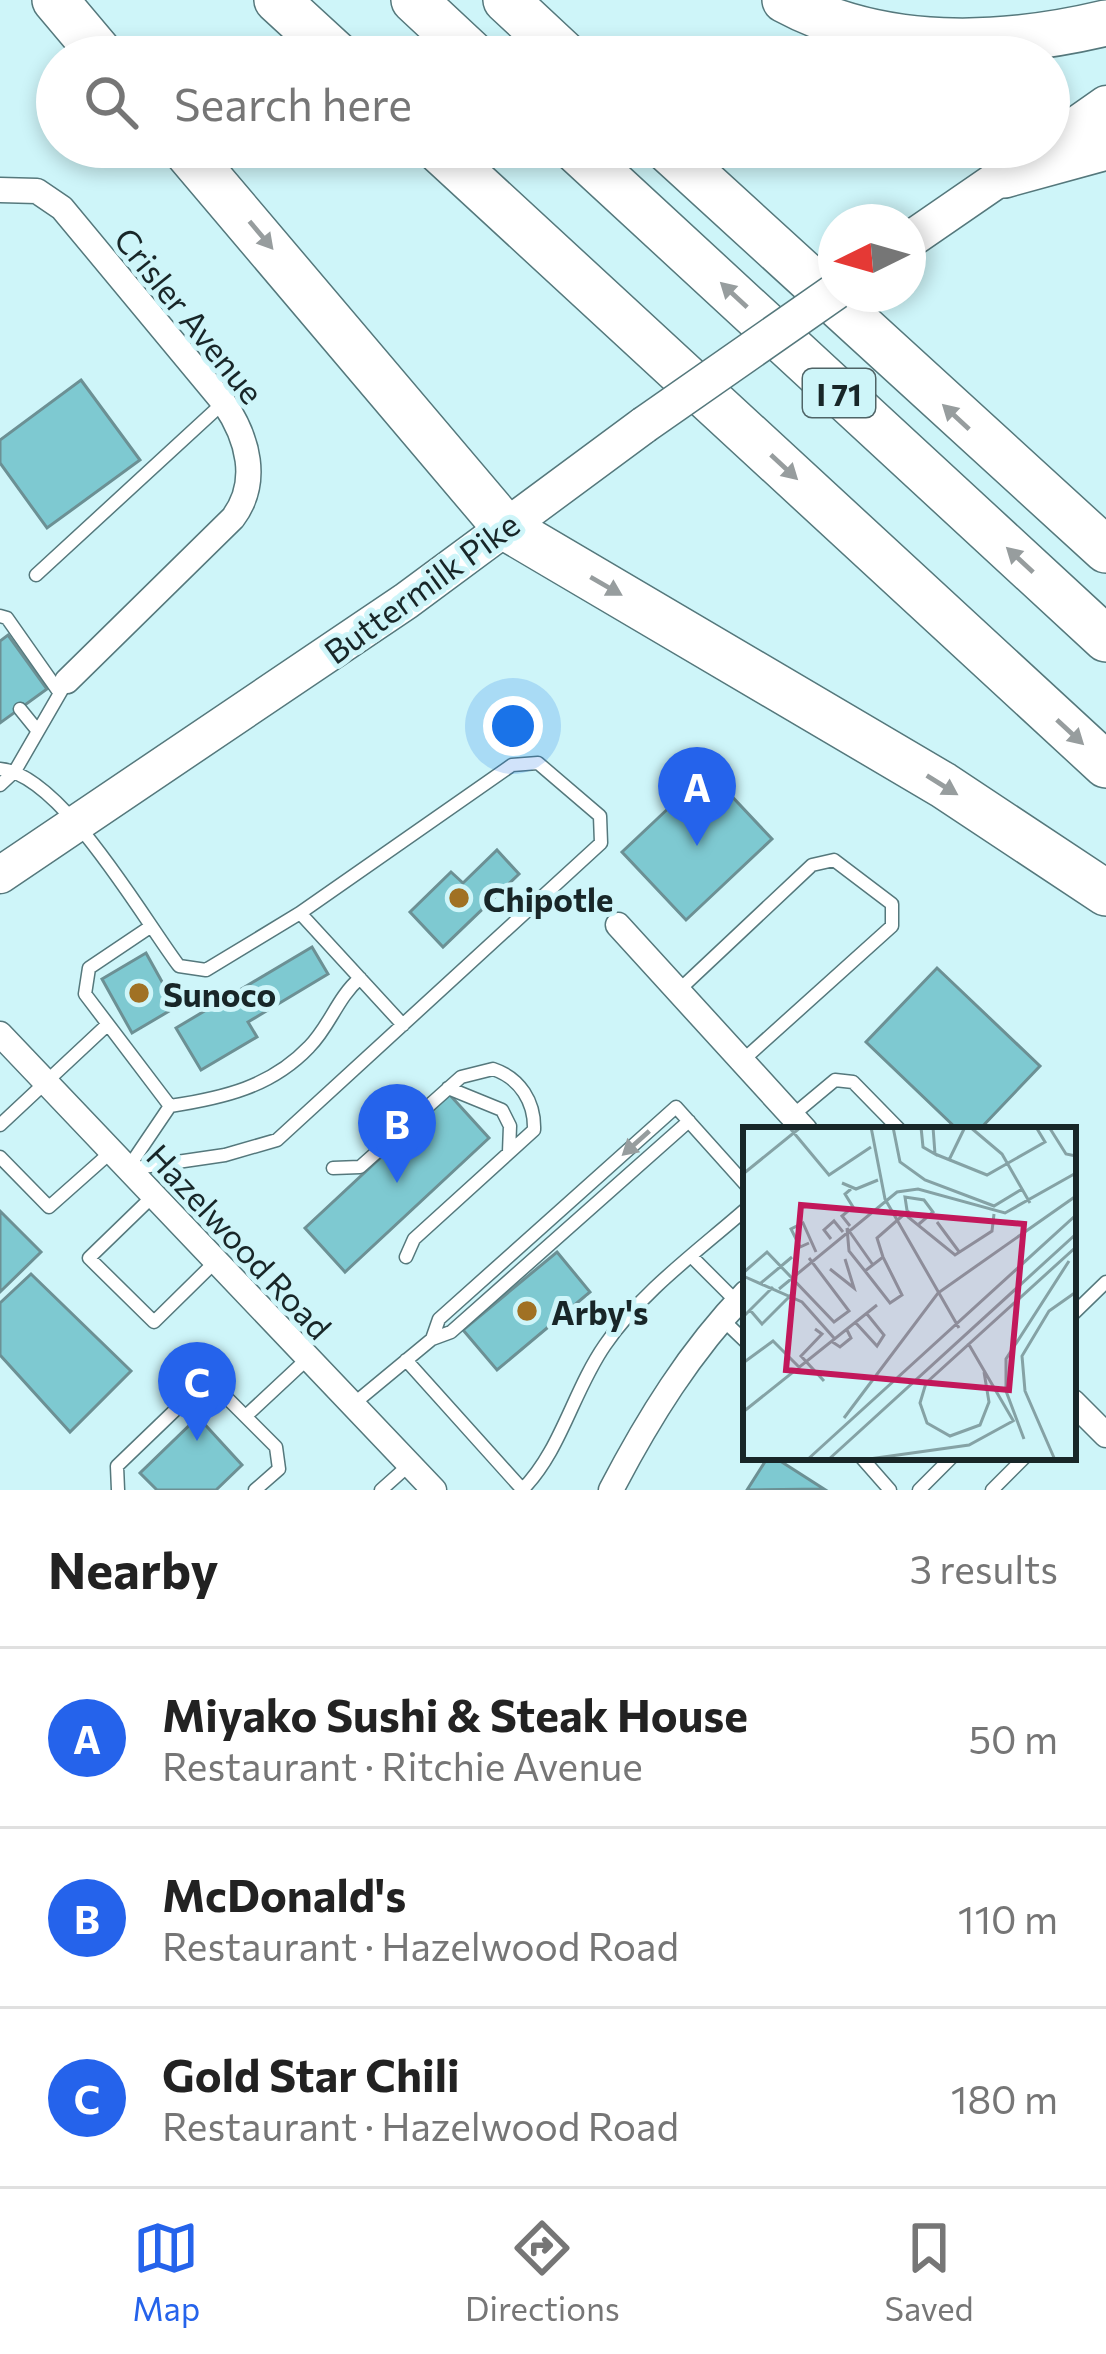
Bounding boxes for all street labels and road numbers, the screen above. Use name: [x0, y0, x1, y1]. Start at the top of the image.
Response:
street label: Crisler Avenue: [107, 219, 273, 411]
road number: I 71: [803, 369, 875, 417]
street label: Buttermilk Pike: [316, 503, 526, 671]
street label: Hazelwood Road: [139, 1135, 341, 1347]

